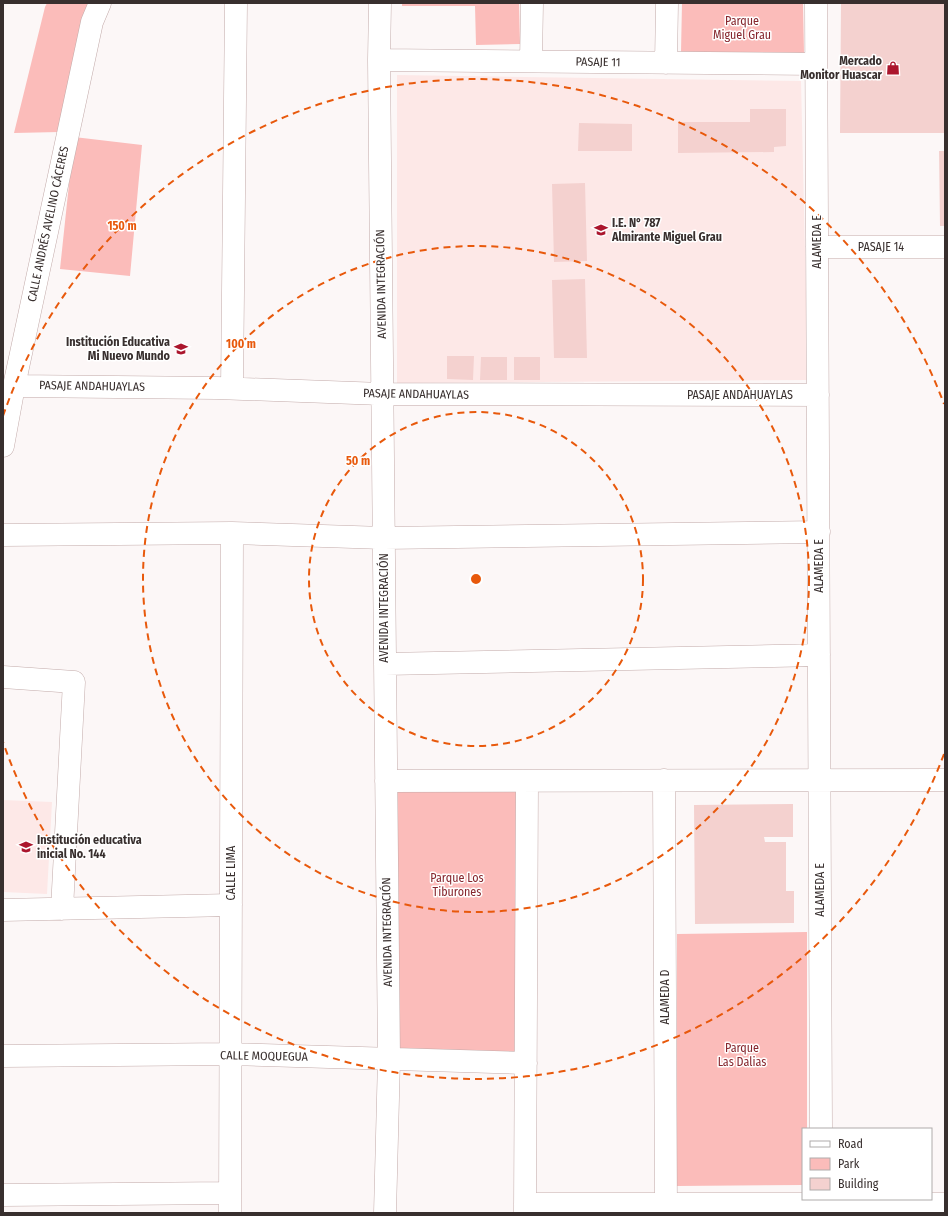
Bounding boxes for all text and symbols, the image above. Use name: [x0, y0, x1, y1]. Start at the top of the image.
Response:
park label: Parque Miguel Grau: [713, 14, 771, 42]
place label: Mercado Monitor Huascar: [800, 54, 883, 82]
street label: PASAJE 11: [575, 55, 621, 69]
shop icon: Mercado Monitor Huascar: [885, 60, 901, 76]
street label: CALLE ANDRÉS AVELINO CÁCERES: [24, 145, 71, 303]
street label: ALAMEDA E: [810, 215, 824, 269]
place label: I.E. N° 787 Almirante Miguel Grau: [611, 216, 722, 244]
text: 150 m: [107, 219, 137, 233]
school or university icon: I.E. N° 787 Almirante Miguel Grau: [593, 222, 609, 238]
street label: AVENIDA INTEGRACIÓN: [372, 229, 389, 339]
street label: PASAJE 14: [858, 240, 904, 254]
place label: Institución Educativa Mi Nuevo Mundo: [66, 335, 171, 363]
text: 100 m: [226, 337, 256, 351]
school or university icon: Institución Educativa Mi Nuevo Mundo: [173, 341, 189, 357]
street label: PASAJE ANDAHUAYLAS: [39, 378, 145, 394]
street label: PASAJE ANDAHUAYLAS: [363, 386, 469, 402]
street label: PASAJE ANDAHUAYLAS: [687, 388, 793, 402]
text: 50 m: [346, 454, 370, 468]
street label: ALAMEDA E: [812, 539, 826, 593]
street label: AVENIDA INTEGRACIÓN: [376, 553, 391, 663]
centre of rings: [469, 572, 483, 586]
place label: Institución educativa inicial No. 144: [37, 833, 142, 861]
school or university icon: Institución educativa inicial No. 144: [18, 839, 34, 855]
street label: CALLE LIMA: [224, 845, 238, 900]
street label: ALAMEDA E: [813, 863, 827, 917]
park label: Parque Los Tiburones: [430, 871, 484, 899]
street label: AVENIDA INTEGRACIÓN: [378, 877, 395, 987]
street label: ALAMEDA D: [658, 969, 672, 1025]
park label: Parque Las Dalias: [718, 1041, 766, 1069]
street label: CALLE MOQUEGUA: [220, 1048, 309, 1064]
legend: [802, 1128, 932, 1200]
text: Road: [838, 1137, 863, 1151]
text: Park: [838, 1157, 860, 1171]
text: Building: [838, 1177, 879, 1191]

